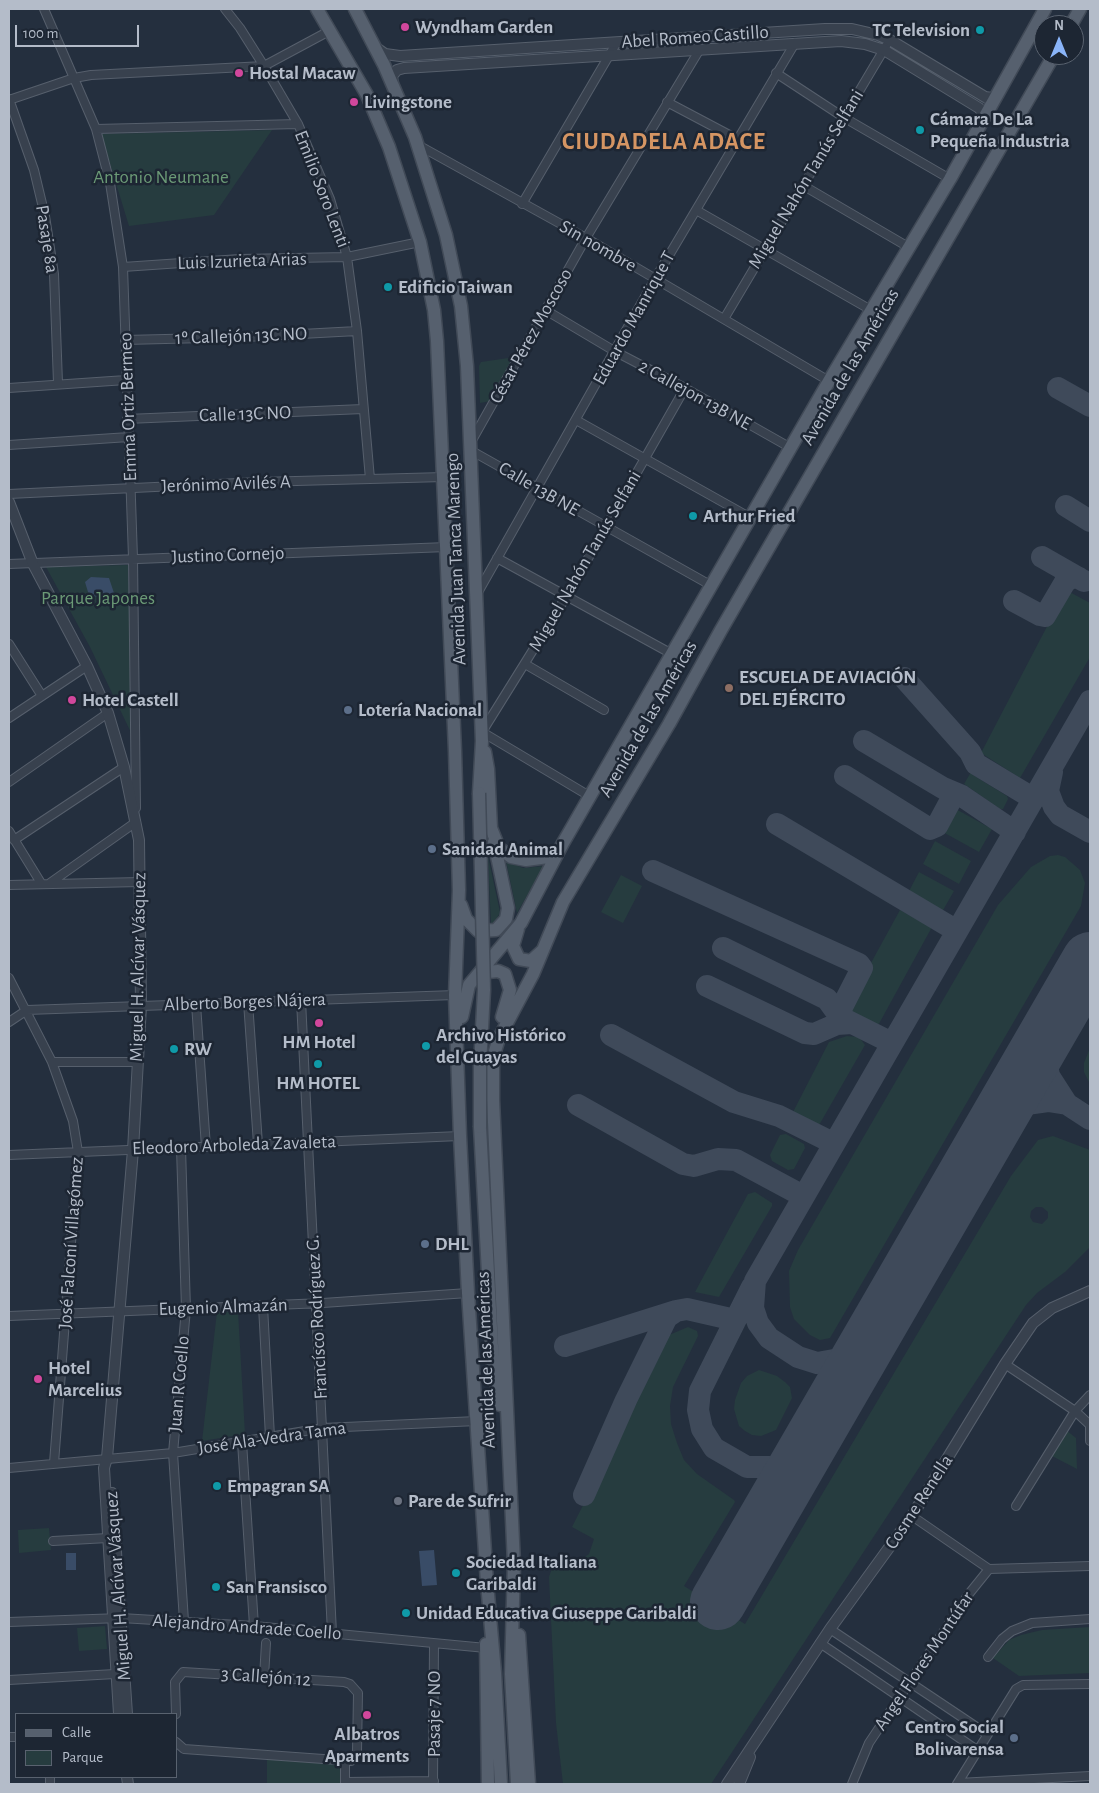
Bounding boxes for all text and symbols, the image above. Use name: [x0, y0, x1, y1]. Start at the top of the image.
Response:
scale bar: [18, 15, 141, 47]
north arrow: [1034, 15, 1084, 65]
place label: Wyndham Garden: [415, 16, 553, 38]
place label: TC Television: [872, 19, 970, 41]
text: N: [1054, 19, 1064, 33]
street label: Abel Romeo Castillo: [620, 20, 770, 54]
marker: Wyndham Garden: [399, 21, 411, 33]
marker: TC Television: [974, 24, 986, 36]
text: 100 m: [23, 26, 58, 41]
place label: Hostal Macaw: [249, 62, 355, 84]
marker: Hostal Macaw: [233, 67, 245, 79]
street label: Miguel Nahón Tanús Selfani: [743, 85, 869, 273]
place label: Livingstone: [364, 91, 452, 113]
marker: Livingstone: [348, 96, 360, 108]
place label: Cámara De La Pequeña Industria: [930, 108, 1070, 152]
marker: Cámara De La Pequeña Industria: [914, 124, 926, 136]
street label: Emilio Soro Lenti: [289, 127, 355, 251]
district label: CIUDADELA ADACE: [560, 128, 768, 156]
park label: Antonio Neumane: [93, 166, 229, 188]
street label: Pasaje 8a: [30, 203, 64, 275]
street label: Sin nombre: [555, 215, 641, 277]
street label: Luis Izurieta Arias: [177, 247, 307, 275]
street label: Eduardo Manrique T: [588, 247, 680, 389]
street label: César Pérez Moscoso: [484, 265, 578, 407]
place label: Edificio Taiwan: [398, 276, 513, 298]
marker: Edificio Taiwan: [382, 281, 394, 293]
street label: Avenida de las Américas: [796, 285, 904, 449]
street label: 1º Callejón 13C NO: [175, 322, 307, 350]
street label: Emma Ortiz Bermeo: [114, 332, 142, 482]
street label: 2 Callejon 13B NE: [635, 355, 755, 435]
street label: Calle 13C NO: [199, 401, 291, 427]
street label: Avenida Juan Tanca Marengo: [441, 452, 471, 666]
street label: Calle 13B NE: [494, 457, 584, 521]
street label: Miguel Nahón Tanús Selfani: [524, 466, 646, 656]
street label: Jerónimo Avilés A: [161, 470, 291, 498]
place label: Arthur Fried: [703, 505, 796, 527]
marker: Arthur Fried: [687, 510, 699, 522]
street label: Justino Cornejo: [171, 542, 285, 568]
park label: Parque Japones: [41, 587, 155, 609]
street label: Avenida de las Américas: [594, 637, 702, 801]
place label: ESCUELA DE AVIACIÓN DEL EJÉRCITO: [739, 666, 916, 710]
marker: ESCUELA DE AVIACIÓN DEL EJÉRCITO: [723, 682, 735, 694]
place label: Hotel Castell: [82, 689, 179, 711]
marker: Hotel Castell: [66, 694, 78, 706]
place label: Lotería Nacional: [358, 699, 482, 721]
marker: Lotería Nacional: [342, 704, 354, 716]
place label: Sanidad Animal: [442, 838, 563, 860]
marker: Sanidad Animal: [426, 843, 438, 855]
street label: Miguel H. Alcívar Vásquez: [125, 872, 151, 1062]
street label: Alberto Borges Nájera: [164, 988, 326, 1016]
marker: HM Hotel: [313, 1017, 325, 1029]
place label: Archivo Histórico del Guayas: [436, 1024, 566, 1068]
place label: HM Hotel: [282, 1031, 356, 1053]
place label: RW: [184, 1038, 212, 1060]
marker: Archivo Histórico del Guayas: [420, 1040, 432, 1052]
marker: RW: [168, 1043, 180, 1055]
marker: HM HOTEL: [312, 1058, 324, 1070]
place label: HM HOTEL: [276, 1072, 360, 1094]
street label: Eleodoro Arboleda Zavaleta: [132, 1130, 336, 1160]
street label: José Falconí Villagómez: [54, 1156, 88, 1330]
place label: DHL: [435, 1233, 469, 1255]
street label: Francísco Rodríguez G.: [301, 1234, 333, 1400]
marker: DHL: [419, 1238, 431, 1250]
street label: Avenida de las Américas: [472, 1271, 500, 1449]
street label: Eugenio Almazán: [158, 1293, 288, 1321]
street label: Juan R Coello: [163, 1335, 195, 1433]
place label: Hotel Marcelius: [48, 1357, 122, 1401]
marker: Hotel Marcelius: [32, 1373, 44, 1385]
street label: José Ala-Vedra Tama: [196, 1416, 348, 1460]
street label: Cosme Renella: [880, 1450, 958, 1554]
place label: Empagran SA: [227, 1475, 330, 1497]
marker: Empagran SA: [211, 1480, 223, 1492]
place label: Pare de Sufrir: [408, 1490, 511, 1512]
street label: Miguel H. Alcívar Vásquez: [100, 1491, 136, 1681]
marker: Pare de Sufrir: [392, 1495, 404, 1507]
place label: Sociedad Italiana Garibaldi: [466, 1551, 597, 1595]
marker: Sociedad Italiana Garibaldi: [450, 1567, 462, 1579]
place label: San Fransisco: [226, 1576, 327, 1598]
marker: San Fransisco: [210, 1581, 222, 1593]
street label: Angel Flores Montúfar: [869, 1587, 979, 1735]
place label: Unidad Educativa Giuseppe Garibaldi: [416, 1602, 697, 1624]
marker: Unidad Educativa Giuseppe Garibaldi: [400, 1607, 412, 1619]
street label: Alejandro Andrade Coello: [152, 1609, 342, 1645]
street label: 3 Callejón 12: [220, 1662, 312, 1692]
street label: Pasaje 7 NO: [423, 1671, 445, 1757]
marker: Albatros Aparments: [361, 1709, 373, 1721]
legend: [15, 1713, 178, 1778]
place label: Centro Social Bolivarensa: [905, 1716, 1004, 1760]
place label: Albatros Aparments: [325, 1723, 409, 1767]
text: Calle: [62, 1725, 91, 1740]
marker: Centro Social Bolivarensa: [1008, 1732, 1020, 1744]
text: Parque: [62, 1750, 103, 1765]

